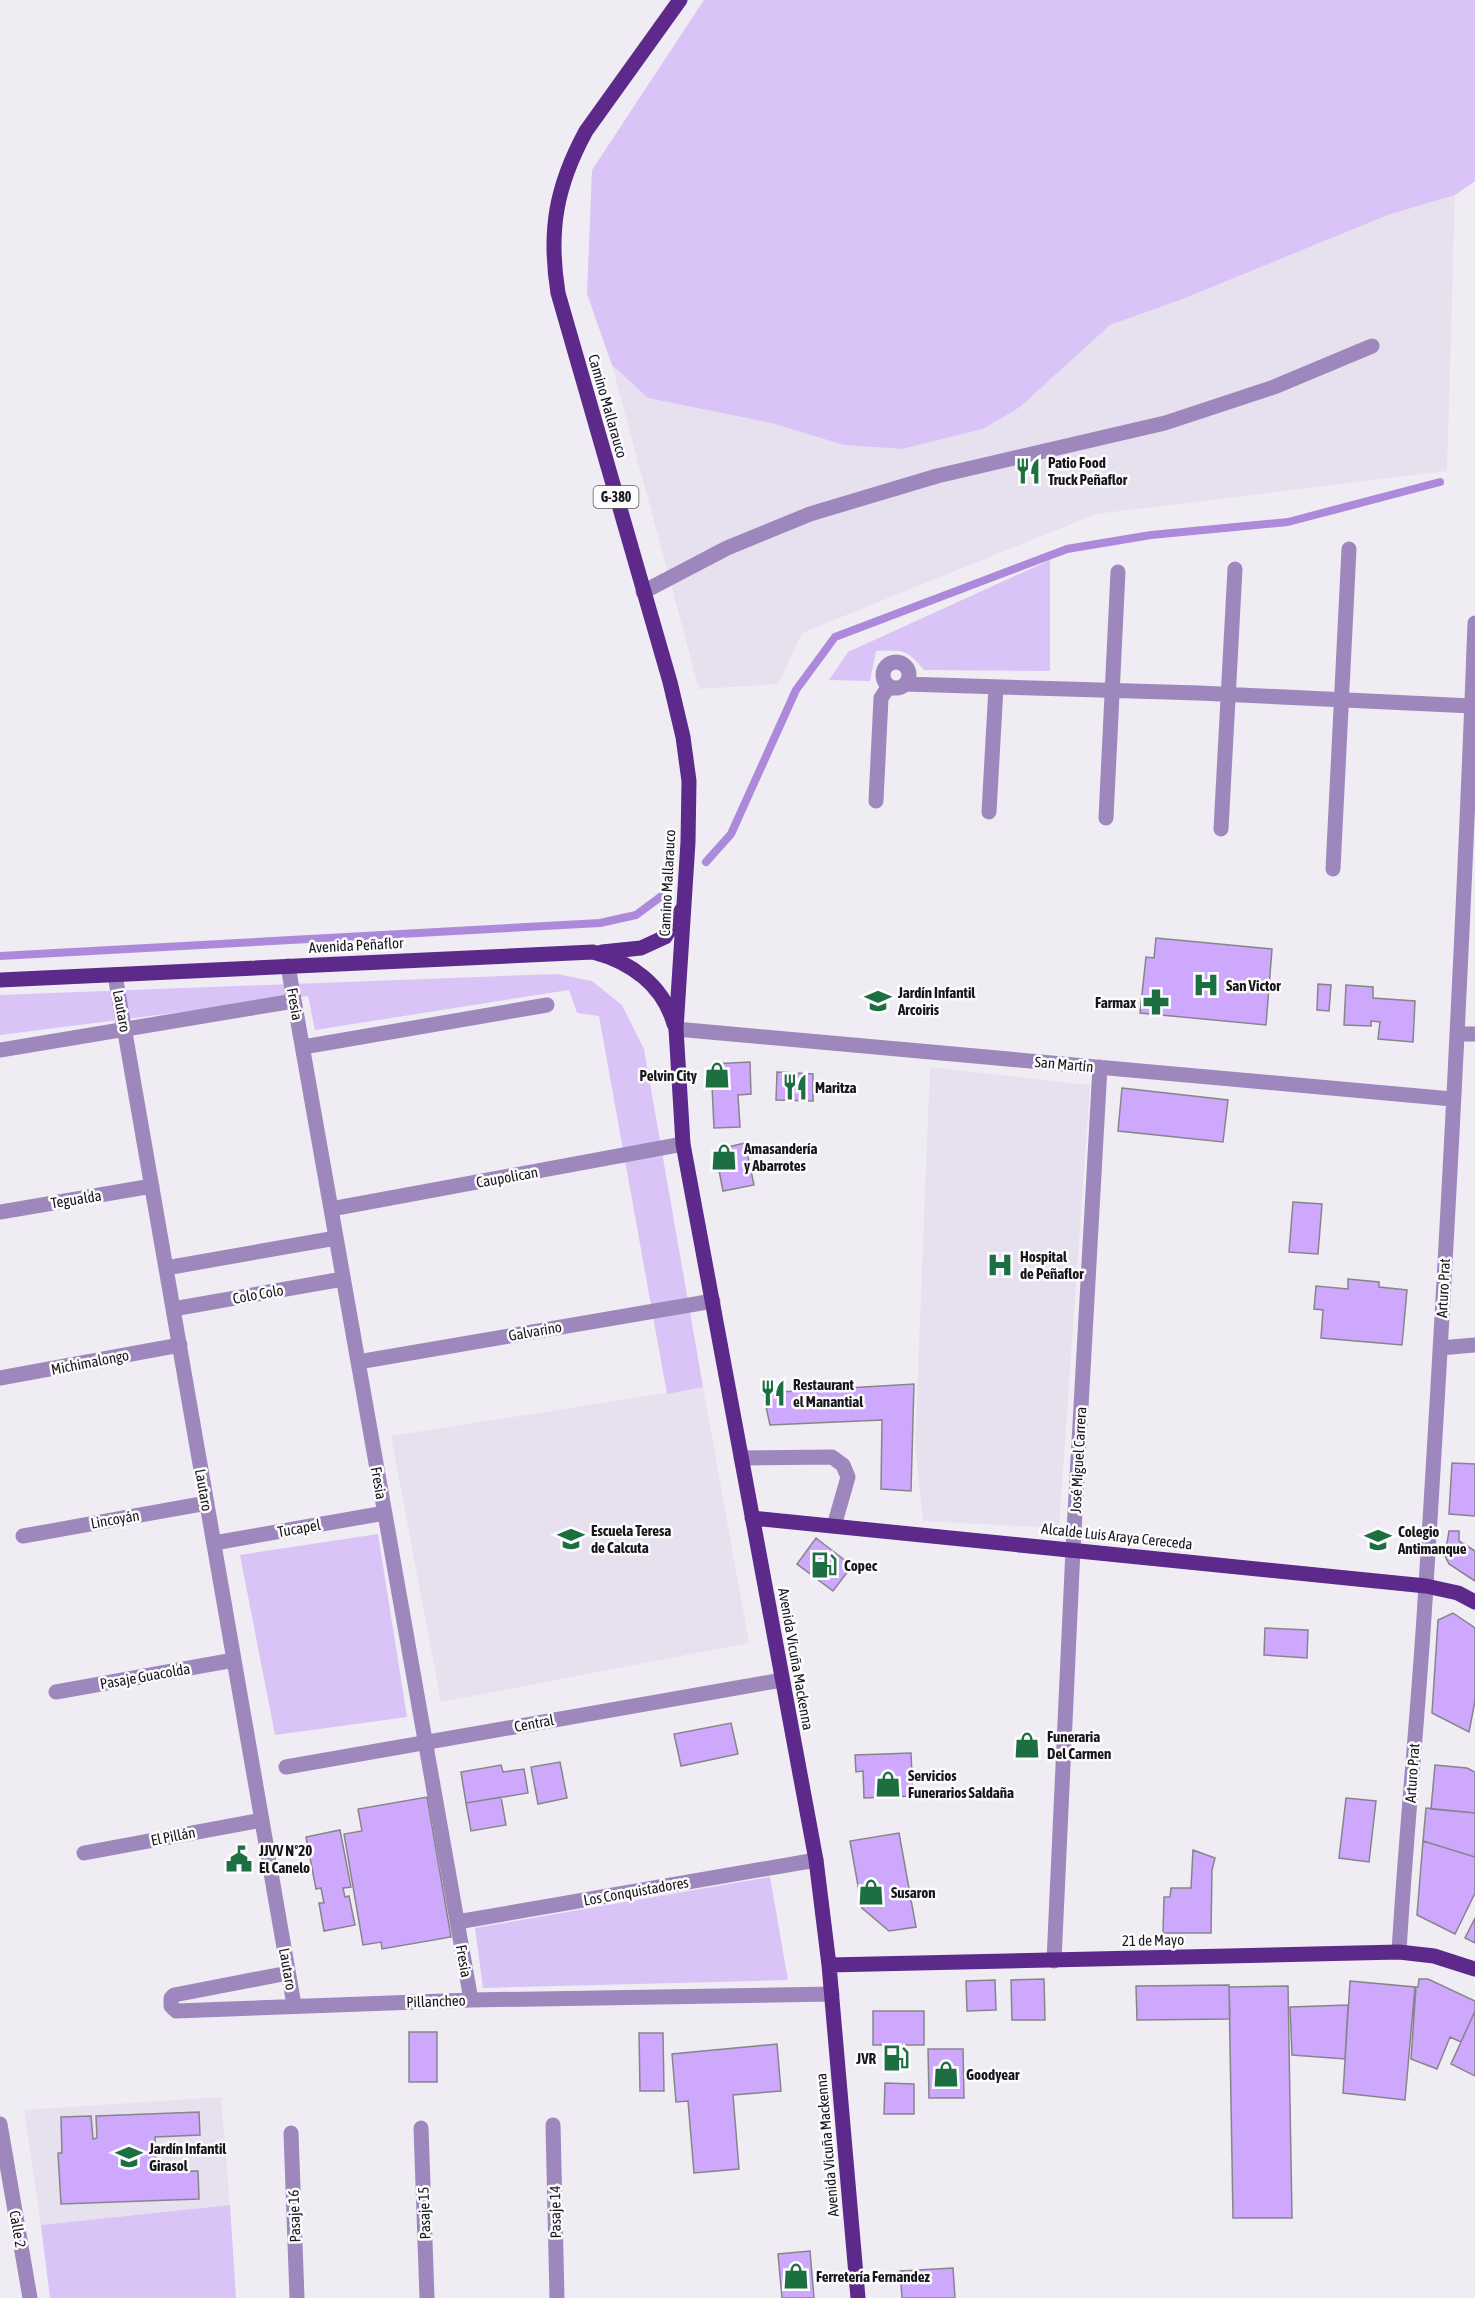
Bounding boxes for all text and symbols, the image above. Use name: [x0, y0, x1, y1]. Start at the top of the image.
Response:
street label: Camino Mallarauco: [585, 352, 631, 460]
place label: Patio Food Truck Peñaflor: [1048, 454, 1128, 488]
restaurant icon: Patio Food Truck Peñaflor: [1013, 456, 1043, 486]
road number: G-380: [594, 486, 638, 508]
street label: Camino Mallarauco: [656, 829, 678, 937]
street label: Avenida Peñaflor: [308, 934, 404, 956]
hospital icon: San Victor: [1191, 970, 1221, 1000]
place label: San Victor: [1226, 977, 1281, 994]
place label: Jardín Infantil Arcoiris: [897, 984, 976, 1018]
street label: Fresia: [284, 986, 306, 1022]
school or university icon: Jardín Infantil Arcoiris: [863, 986, 893, 1016]
pharmacy icon: Farmax: [1141, 987, 1171, 1017]
street label: Lautaro: [110, 988, 134, 1034]
place label: Farmax: [1095, 994, 1136, 1011]
street label: San Martín: [1034, 1053, 1094, 1075]
shop icon: Pelvin City: [702, 1060, 732, 1090]
place label: Pelvin City: [640, 1067, 698, 1084]
restaurant icon: Maritza: [780, 1072, 810, 1102]
place label: Maritza: [815, 1079, 857, 1096]
place label: Amasandería y Abarrotes: [743, 1140, 817, 1174]
shop icon: Amasandería y Abarrotes: [709, 1142, 739, 1172]
street label: Caupolican: [475, 1163, 539, 1191]
street label: Tegualda: [49, 1187, 103, 1211]
place label: Hospital de Peñaflor: [1020, 1248, 1084, 1282]
hospital icon: Hospital de Peñaflor: [985, 1250, 1015, 1280]
street label: Arturo Prat: [1433, 1258, 1453, 1318]
street label: Colo Colo: [231, 1281, 285, 1307]
street label: Galvarino: [507, 1318, 563, 1344]
street label: Michimalongo: [50, 1346, 130, 1378]
place label: Restaurant el Manantial: [793, 1376, 864, 1410]
restaurant icon: Restaurant el Manantial: [758, 1378, 788, 1408]
street label: José Miguel Carrera: [1067, 1406, 1089, 1514]
street label: Fresia: [368, 1465, 390, 1501]
street label: Lautaro: [192, 1467, 216, 1513]
street label: Lincoyán: [89, 1506, 141, 1532]
street label: Tucapel: [276, 1516, 322, 1540]
street label: Alcalde Luis Araya Cereceda: [1041, 1520, 1193, 1552]
place label: Escuela Teresa de Calcuta: [591, 1522, 671, 1556]
place label: Colegio Antimanque: [1397, 1523, 1467, 1557]
school or university icon: Escuela Teresa de Calcuta: [556, 1524, 586, 1554]
school or university icon: Colegio Antimanque: [1363, 1525, 1393, 1555]
fuel station icon: Copec: [809, 1550, 839, 1580]
place label: Copec: [844, 1557, 878, 1574]
street label: Avenida Vicuña Mackenna: [775, 1587, 817, 1731]
street label: Pasaje Guacolda: [99, 1660, 191, 1692]
street label: Central: [513, 1711, 555, 1735]
place label: Funeraria Del Carmen: [1047, 1728, 1111, 1762]
shop icon: Funeraria Del Carmen: [1012, 1730, 1042, 1760]
street label: Arturo Prat: [1401, 1743, 1423, 1803]
place label: Servicios Funerarios Saldaña: [908, 1767, 1014, 1801]
shop icon: Servicios Funerarios Saldaña: [873, 1769, 903, 1799]
street label: El Pillán: [149, 1823, 197, 1849]
place label: JJVV Nº20 El Canelo: [258, 1842, 312, 1876]
public building icon: JJVV Nº20 El Canelo: [224, 1844, 254, 1874]
street label: Los Conquistadores: [582, 1873, 690, 1909]
shop icon: Susaron: [856, 1877, 886, 1907]
place label: Susaron: [891, 1884, 936, 1901]
street label: 21 de Mayo: [1122, 1931, 1184, 1949]
street label: Fresia: [453, 1943, 475, 1979]
street label: Lautaro: [276, 1946, 300, 1992]
street label: Pillancheo: [406, 1991, 466, 2011]
fuel station icon: JVR: [881, 2043, 911, 2073]
place label: JVR: [855, 2050, 876, 2067]
shop icon: Goodyear: [931, 2059, 961, 2089]
place label: Goodyear: [966, 2066, 1020, 2083]
street label: Avenida Vicuña Mackenna: [812, 2072, 842, 2218]
place label: Jardín Infantil Girasol: [148, 2140, 227, 2174]
school or university icon: Jardín Infantil Girasol: [114, 2142, 144, 2172]
street label: Pasaje 14: [546, 2185, 564, 2239]
street label: Pasaje 15: [415, 2186, 433, 2240]
street label: Pasaje 16: [285, 2189, 303, 2243]
street label: Calle 2: [6, 2209, 30, 2249]
shop icon: Ferretería Fernandez: [781, 2261, 811, 2291]
place label: Ferretería Fernandez: [816, 2268, 931, 2285]

